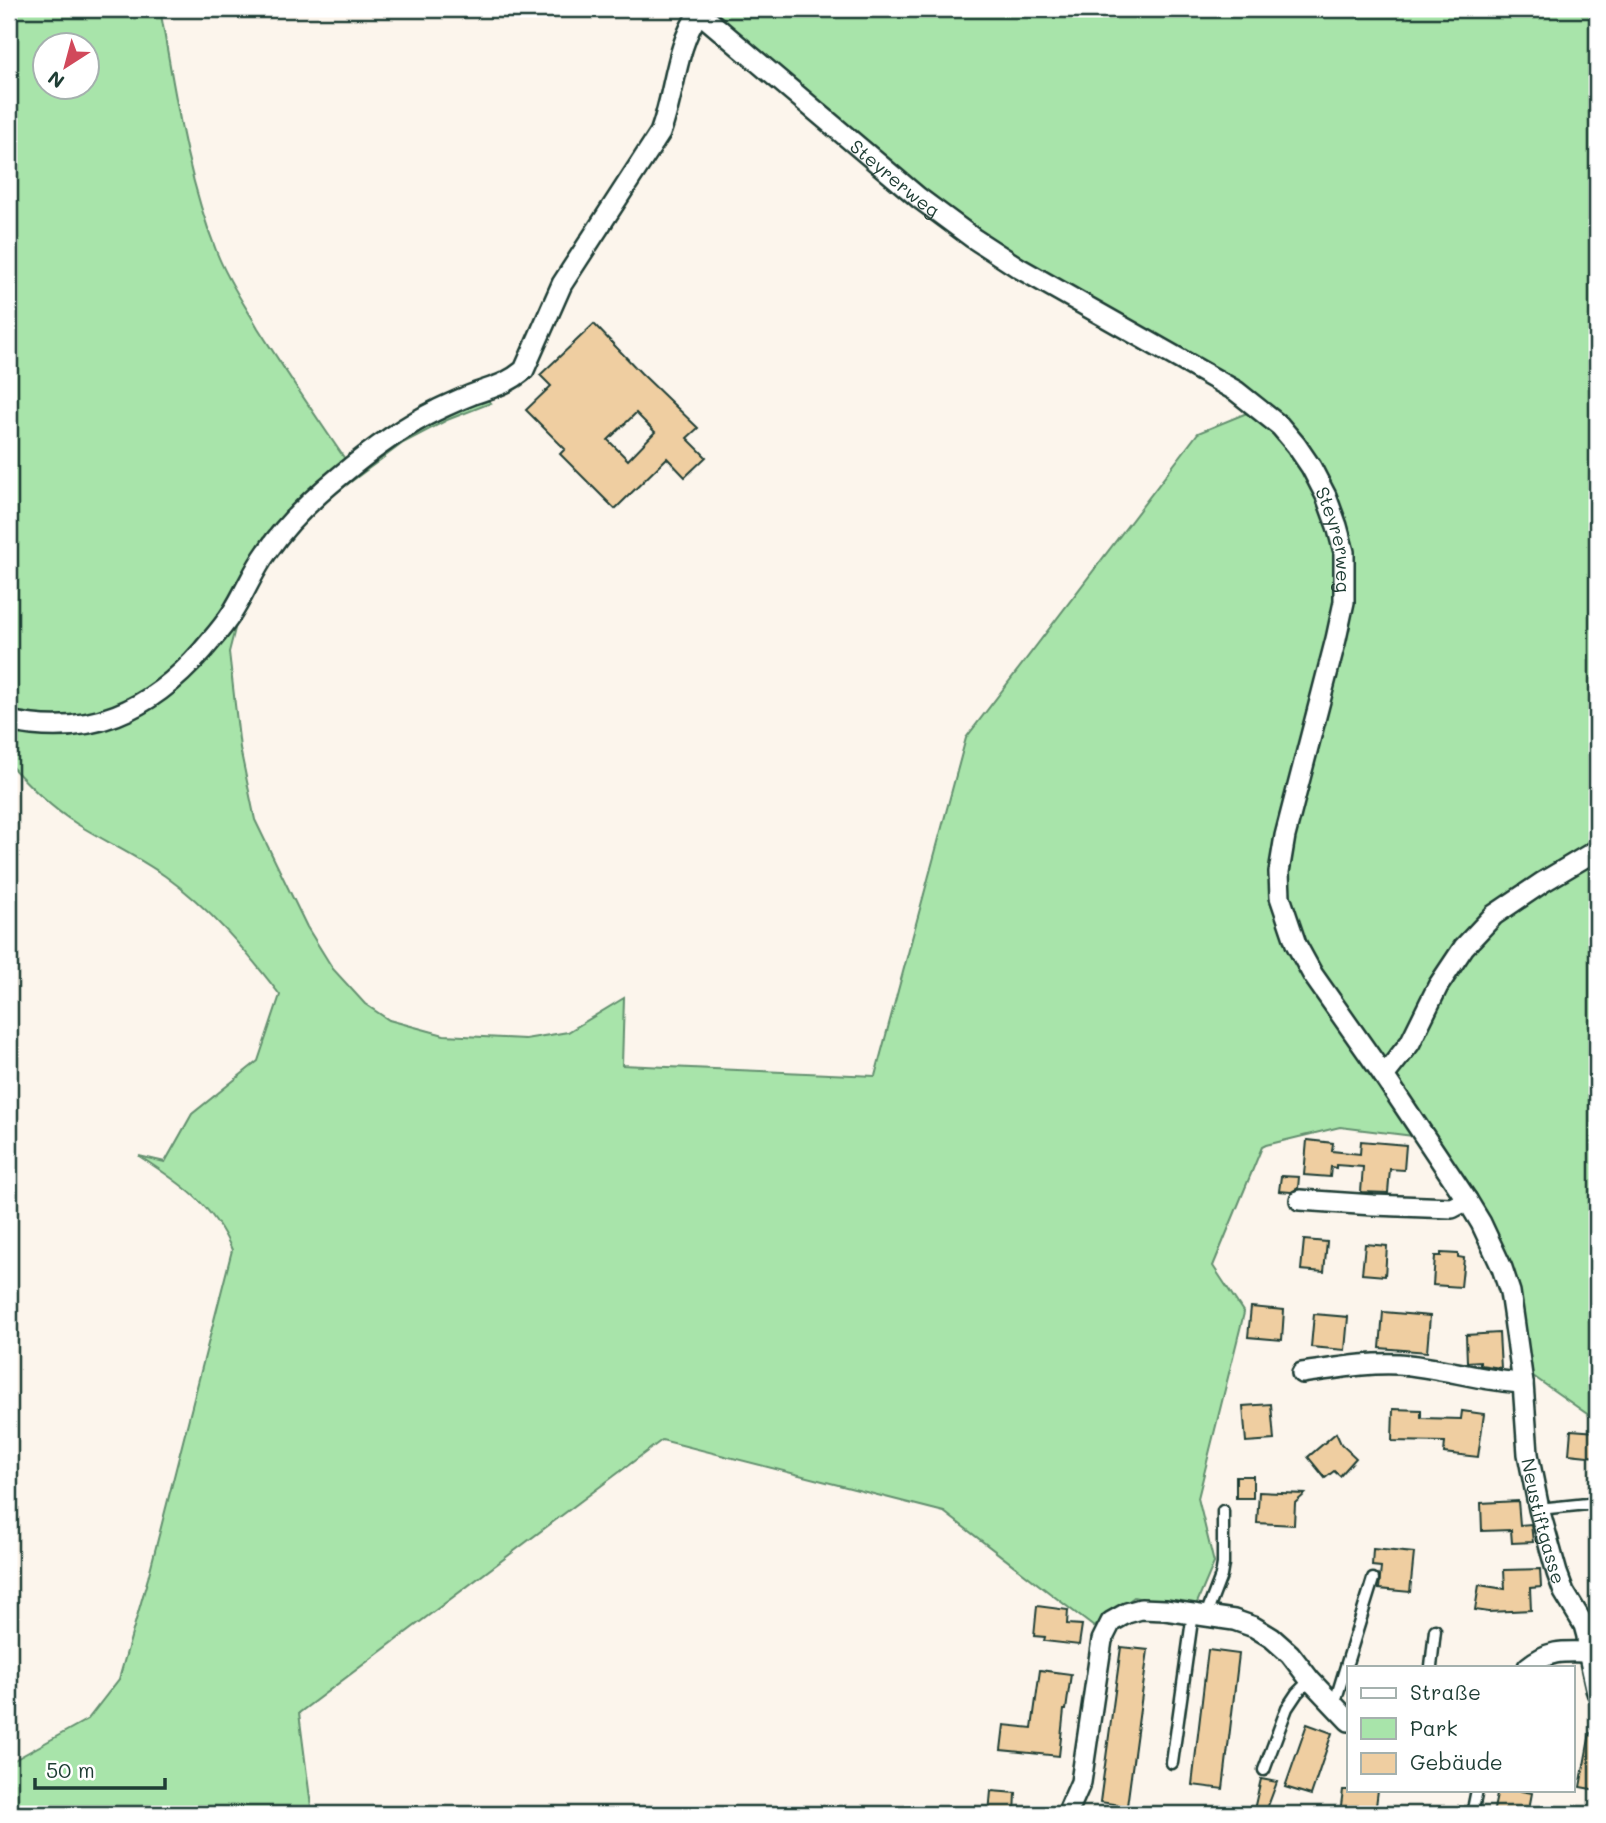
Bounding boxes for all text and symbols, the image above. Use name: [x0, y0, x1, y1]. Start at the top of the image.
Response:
north arrow: [32, 32, 102, 102]
text: N: [43, 66, 69, 95]
street label: Steyrerweg: [845, 133, 945, 222]
street label: Steyrerweg: [1311, 482, 1357, 593]
street label: Neustiftgasse: [1517, 1456, 1572, 1587]
legend: [1347, 1666, 1574, 1792]
text: Straße: [1410, 1678, 1481, 1705]
text: Park: [1410, 1714, 1458, 1741]
scale bar: [35, 1746, 164, 1790]
text: Gebäude: [1410, 1748, 1503, 1775]
text: 50 m: [46, 1756, 95, 1783]

